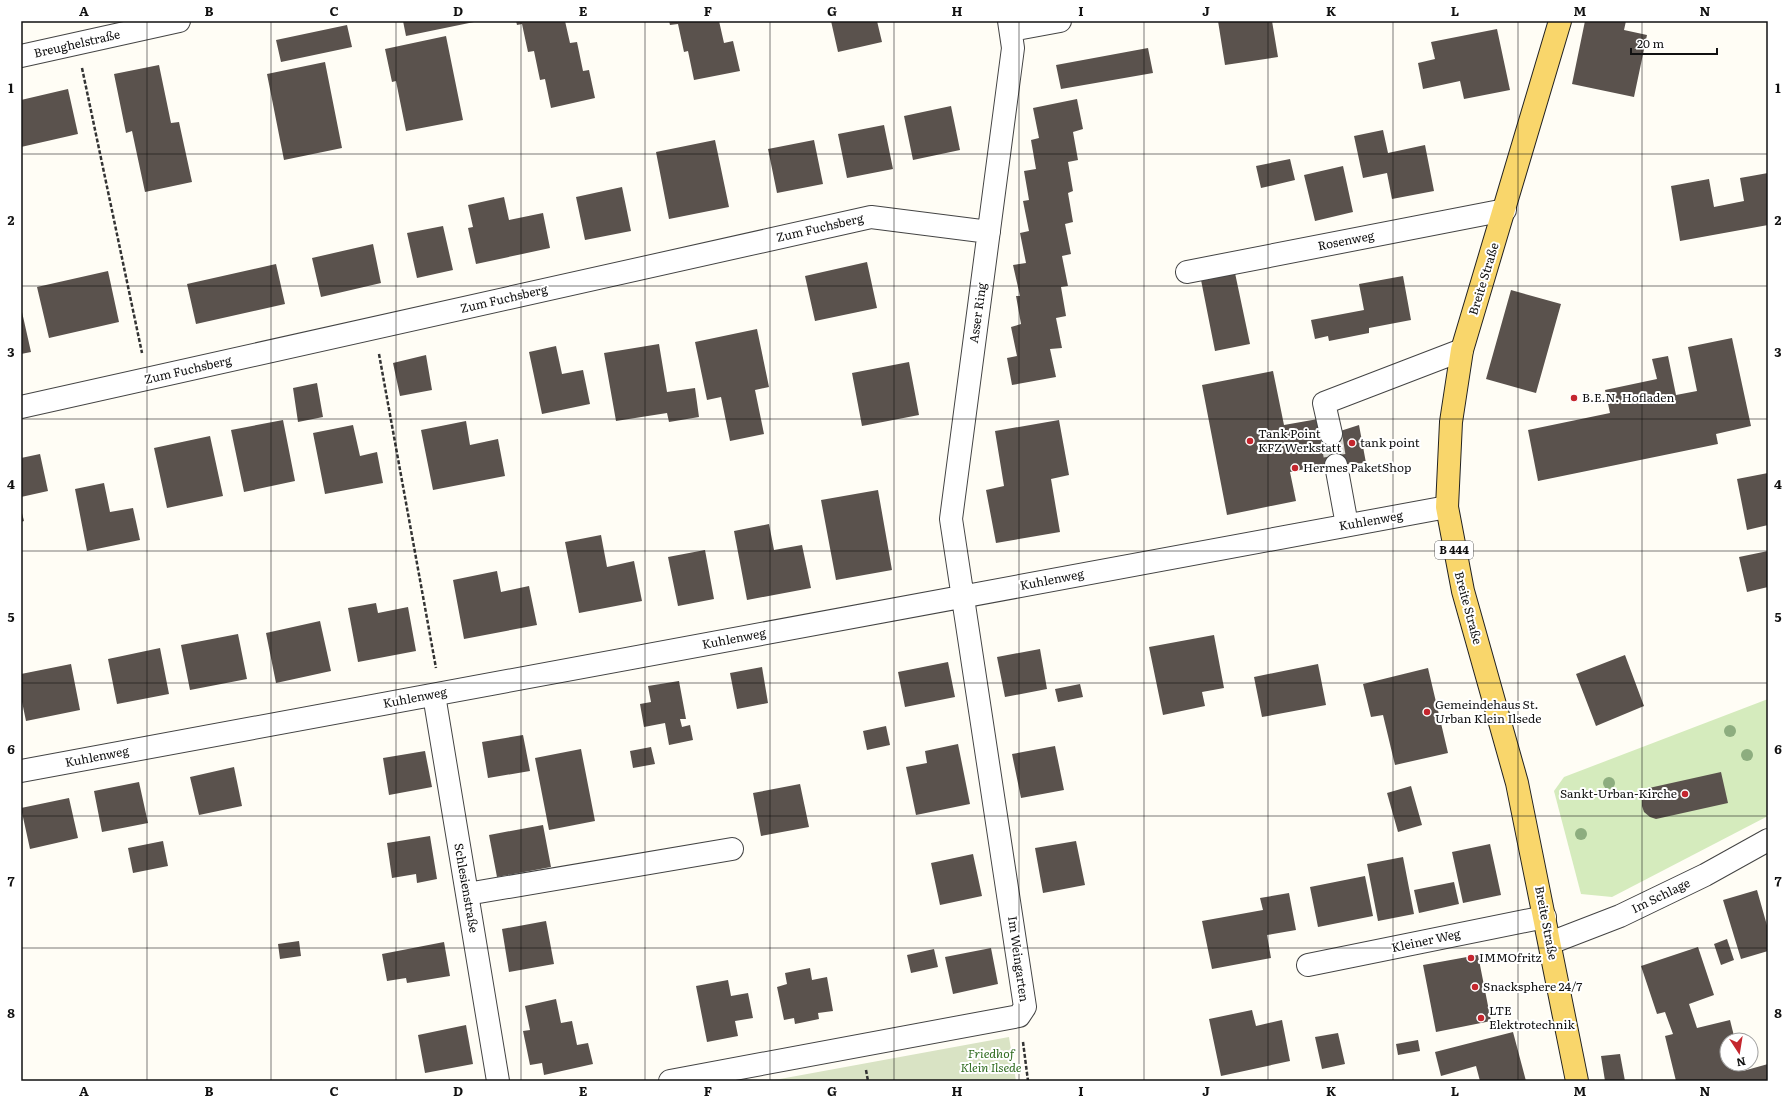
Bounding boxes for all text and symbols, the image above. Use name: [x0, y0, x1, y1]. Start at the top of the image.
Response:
text: A: [79, 1, 89, 20]
text: B: [205, 1, 214, 20]
text: C: [329, 1, 339, 20]
text: D: [453, 1, 463, 20]
text: E: [579, 1, 588, 20]
text: F: [704, 1, 712, 20]
text: G: [827, 1, 837, 20]
text: H: [952, 1, 963, 20]
text: I: [1078, 1, 1084, 20]
text: J: [1202, 1, 1210, 20]
text: K: [1326, 1, 1337, 20]
text: L: [1451, 1, 1459, 20]
text: M: [1574, 1, 1587, 20]
text: N: [1700, 1, 1711, 20]
street label: Breughelstraße: [32, 24, 122, 62]
scale bar: [1631, 30, 1717, 56]
text: 20 m: [1637, 34, 1664, 52]
text: 1: [8, 78, 14, 97]
text: 1: [1775, 78, 1781, 97]
street label: Zum Fuchsberg: [774, 208, 865, 246]
text: 2: [8, 210, 15, 229]
text: 2: [1775, 210, 1782, 229]
street label: Rosenweg: [1316, 226, 1376, 254]
street label: Breite Straße: [1463, 240, 1503, 317]
street label: Zum Fuchsberg: [458, 279, 549, 317]
street label: Asser Ring: [964, 281, 990, 344]
text: 3: [7, 342, 15, 361]
text: 3: [1774, 342, 1782, 361]
street label: Zum Fuchsberg: [142, 350, 233, 388]
place label: B.E.N. Hofladen: [1582, 388, 1674, 406]
marker: B.E.N. Hofladen: [1569, 393, 1579, 403]
place label: Tank Point KFZ Werkstatt: [1258, 424, 1341, 456]
place label: tank point: [1360, 433, 1420, 451]
marker: Tank Point KFZ Werkstatt: [1245, 436, 1255, 446]
marker: tank point: [1347, 438, 1357, 448]
place label: Hermes PaketShop: [1303, 458, 1411, 476]
marker: Hermes PaketShop: [1290, 463, 1300, 473]
text: 4: [7, 474, 15, 493]
text: 4: [1774, 474, 1782, 493]
street label: Kuhlenweg: [1337, 505, 1405, 534]
road number: B 444: [1435, 541, 1473, 559]
street label: Kuhlenweg: [1018, 564, 1086, 594]
street label: Breite Straße: [1451, 569, 1487, 646]
text: 5: [7, 607, 15, 626]
text: 5: [1774, 607, 1782, 626]
street label: Kuhlenweg: [700, 623, 768, 653]
street label: Kuhlenweg: [381, 682, 449, 712]
place label: Gemeindehaus St. Urban Klein Ilsede: [1435, 695, 1541, 727]
marker: Gemeindehaus St. Urban Klein Ilsede: [1422, 707, 1432, 717]
text: 6: [7, 739, 15, 758]
text: 6: [1774, 739, 1782, 758]
street label: Kuhlenweg: [63, 741, 131, 771]
place label: Sankt-Urban-Kirche: [1560, 784, 1677, 802]
marker: Sankt-Urban-Kirche: [1680, 789, 1690, 799]
street label: Schlesienstraße: [450, 842, 484, 934]
text: 7: [7, 871, 15, 890]
text: 7: [1774, 871, 1782, 890]
street label: Im Schlage: [1628, 873, 1693, 917]
street label: Breite Straße: [1531, 884, 1563, 961]
street label: Im Weingarten: [1004, 915, 1034, 1003]
street label: Kleiner Weg: [1390, 924, 1462, 956]
place label: IMMOfritz: [1479, 948, 1542, 966]
marker: IMMOfritz: [1466, 953, 1476, 963]
place label: Snacksphere 24/7: [1483, 977, 1582, 995]
marker: Snacksphere 24/7: [1470, 982, 1480, 992]
place label: LTE Elektrotechnik: [1489, 1001, 1575, 1033]
text: 8: [7, 1003, 15, 1022]
text: 8: [1774, 1003, 1782, 1022]
marker: LTE Elektrotechnik: [1476, 1013, 1486, 1023]
north arrow: [1719, 1032, 1759, 1072]
park label: Friedhof Klein Ilsede: [960, 1044, 1022, 1076]
text: N: [1735, 1054, 1747, 1072]
text: A: [79, 1081, 89, 1100]
text: B: [205, 1081, 214, 1100]
text: C: [329, 1081, 339, 1100]
text: D: [453, 1081, 463, 1100]
text: E: [579, 1081, 588, 1100]
text: F: [704, 1081, 712, 1100]
text: G: [827, 1081, 837, 1100]
text: H: [952, 1081, 963, 1100]
text: I: [1078, 1081, 1084, 1100]
text: J: [1202, 1081, 1210, 1100]
text: K: [1326, 1081, 1337, 1100]
text: L: [1451, 1081, 1459, 1100]
text: M: [1574, 1081, 1587, 1100]
text: N: [1700, 1081, 1711, 1100]

